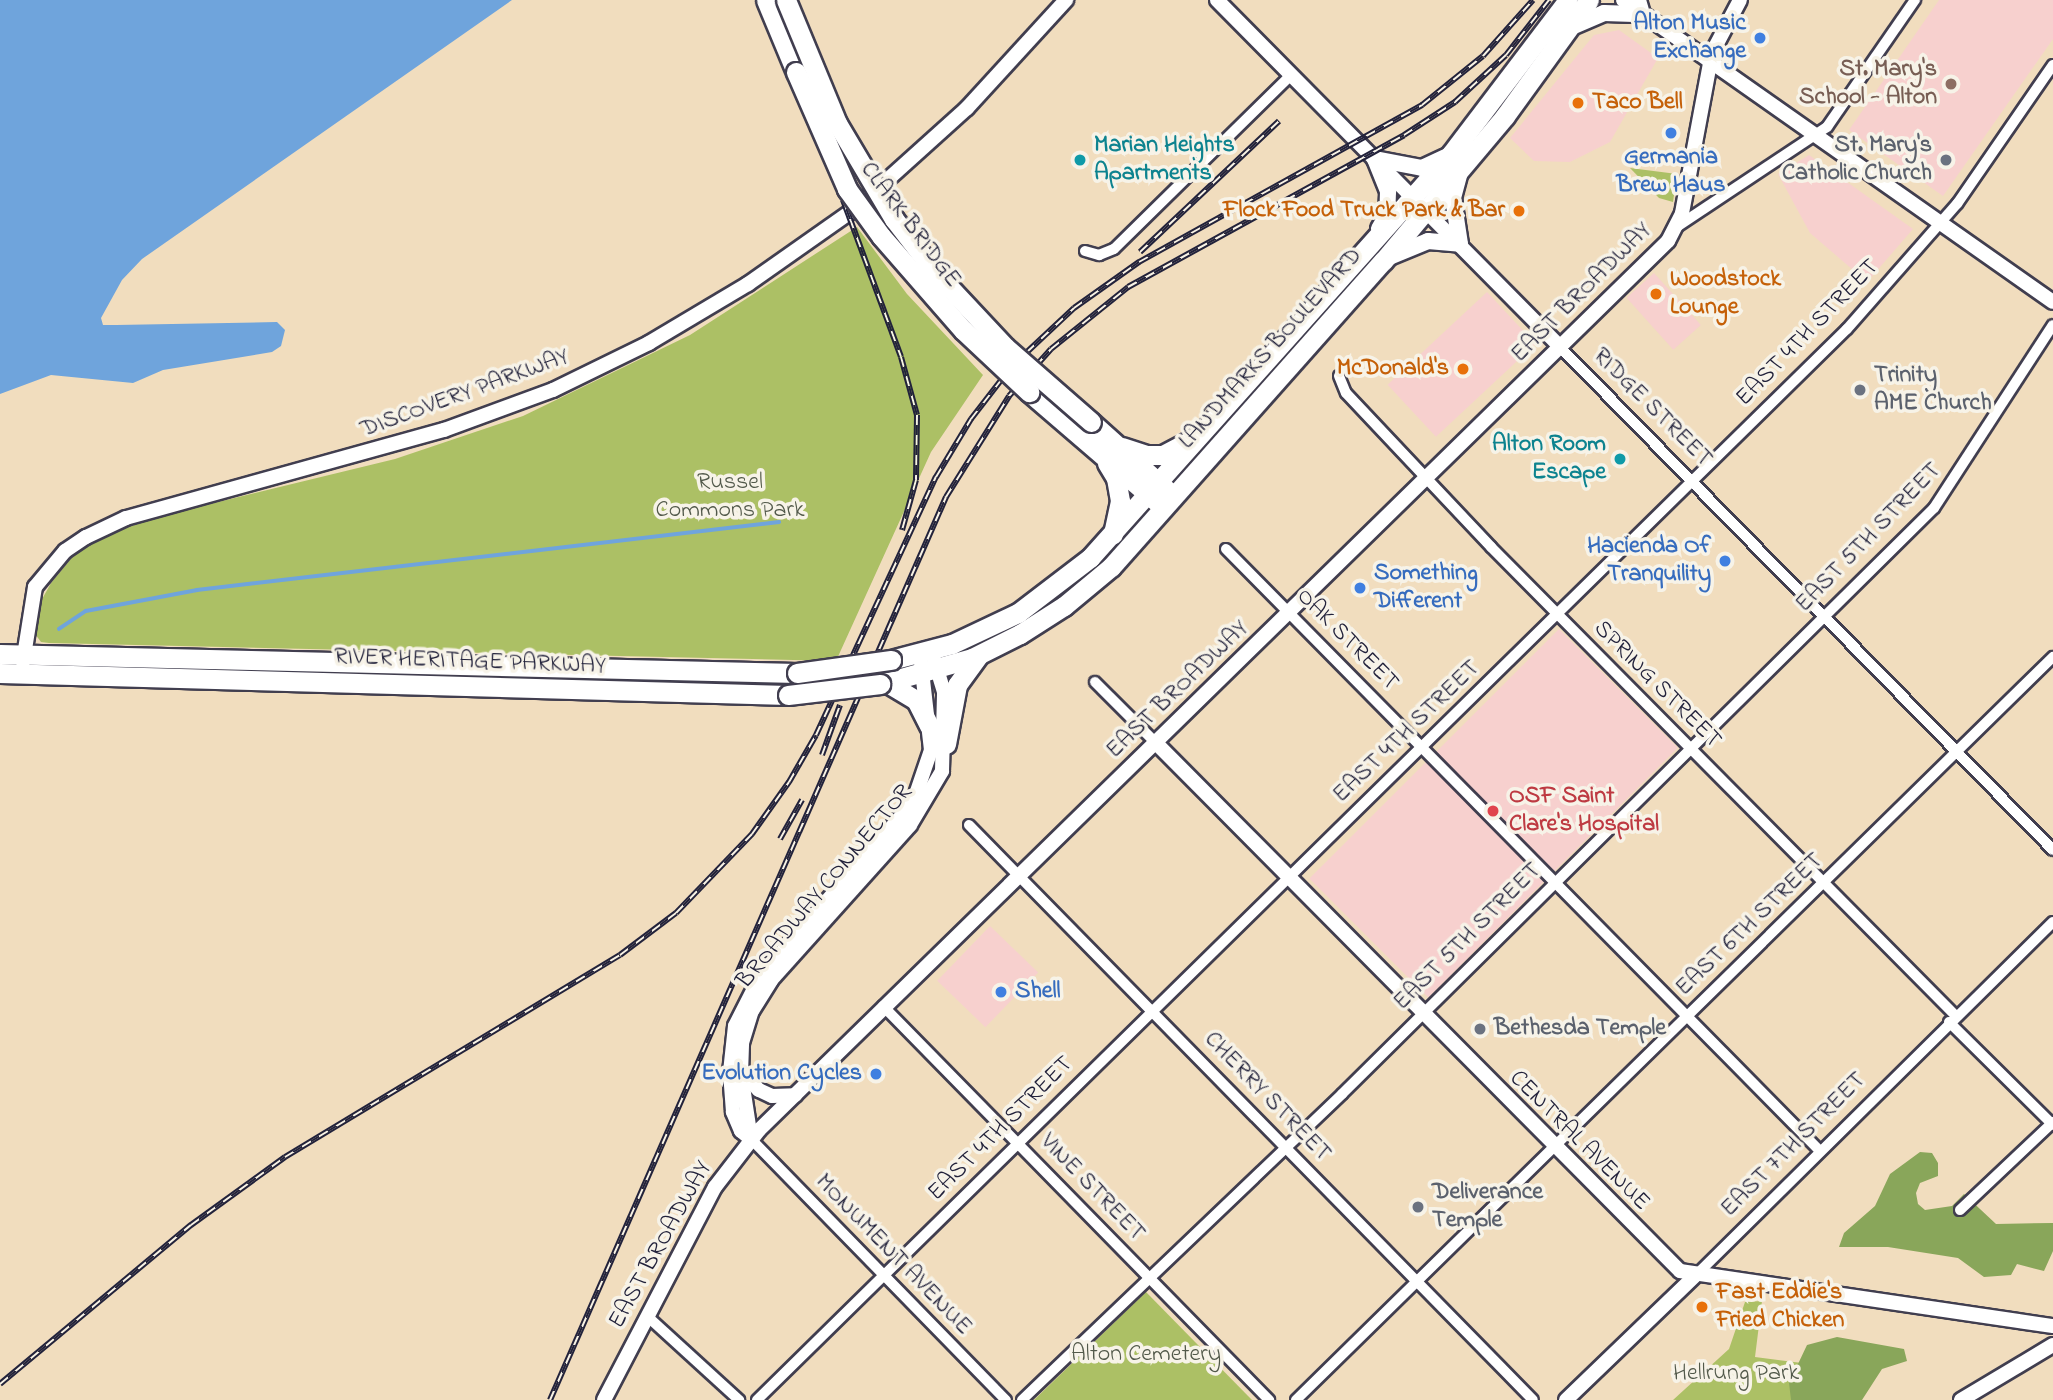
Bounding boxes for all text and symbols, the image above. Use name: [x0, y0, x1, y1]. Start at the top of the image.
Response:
place label: Alton Music Exchange: [1633, 10, 1746, 66]
marker: Alton Music Exchange: [1752, 30, 1768, 46]
place label: St. Mary's School - Alton: [1799, 56, 1937, 112]
marker: St. Mary's School - Alton: [1943, 76, 1959, 92]
place label: Taco Bell: [1592, 89, 1683, 117]
marker: Taco Bell: [1570, 95, 1586, 111]
marker: Germania Brew Haus: [1663, 125, 1679, 141]
place label: Marian Heights Apartments: [1094, 132, 1235, 188]
place label: St. Mary's Catholic Church: [1782, 132, 1932, 188]
place label: Germania Brew Haus: [1617, 144, 1725, 200]
marker: Marian Heights Apartments: [1072, 152, 1088, 168]
marker: St. Mary's Catholic Church: [1938, 152, 1954, 168]
street label: CLARK BRIDGE: [853, 156, 967, 294]
place label: Flock Food Truck Park & Bar: [1223, 197, 1505, 225]
marker: Flock Food Truck Park & Bar: [1511, 203, 1527, 219]
street label: EAST BROADWAY: [1506, 217, 1658, 369]
street label: LANDMARKS BOULEVARD: [1173, 243, 1369, 455]
street label: EAST 4TH STREET: [1730, 253, 1886, 413]
place label: Woodstock Lounge: [1670, 266, 1781, 322]
marker: Woodstock Lounge: [1648, 286, 1664, 302]
street label: RIDGE STREET: [1586, 342, 1718, 474]
street label: DISCOVERY PARKWAY: [357, 343, 573, 445]
place label: McDonald's: [1337, 355, 1449, 383]
marker: McDonald's: [1455, 361, 1471, 377]
place label: Trinity AME Church: [1874, 362, 1992, 418]
marker: Trinity AME Church: [1852, 382, 1868, 398]
place label: Alton Room Escape: [1492, 431, 1606, 487]
marker: Alton Room Escape: [1612, 451, 1628, 467]
street label: EAST 5TH STREET: [1790, 457, 1948, 619]
park label: Russel Commons Park: [656, 469, 804, 525]
place label: Hacienda Of Tranquility: [1587, 533, 1711, 589]
marker: Hacienda Of Tranquility: [1717, 553, 1733, 569]
place label: Something Different: [1374, 560, 1478, 616]
marker: Something Different: [1352, 580, 1368, 596]
street label: OAK STREET: [1290, 583, 1404, 697]
street label: EAST BROADWAY: [1101, 615, 1255, 765]
street label: SPRING STREET: [1587, 615, 1727, 755]
street label: RIVER HERITAGE PARKWAY: [334, 643, 606, 681]
street label: EAST 4TH STREET: [1327, 654, 1487, 810]
street label: BROADWAY CONNECTOR: [731, 779, 919, 995]
place label: OSF Saint Clare's Hospital: [1509, 783, 1659, 839]
marker: OSF Saint Clare's Hospital: [1483, 801, 1503, 821]
street label: EAST 6TH STREET: [1670, 847, 1830, 1003]
street label: EAST 5TH STREET: [1388, 857, 1548, 1017]
place label: Shell: [1015, 978, 1061, 1006]
marker: Shell: [993, 984, 1009, 1000]
place label: Bethesda Temple: [1494, 1015, 1666, 1043]
marker: Bethesda Temple: [1472, 1021, 1488, 1037]
street label: CHERRY STREET: [1197, 1026, 1337, 1168]
street label: EAST 4TH STREET: [922, 1050, 1080, 1208]
place label: Evolution Cycles: [701, 1060, 862, 1088]
street label: CENTRAL AVENUE: [1503, 1065, 1655, 1217]
marker: Evolution Cycles: [868, 1066, 884, 1082]
street label: EAST 7TH STREET: [1715, 1066, 1873, 1224]
street label: VINE STREET: [1033, 1128, 1151, 1248]
street label: EAST BROADWAY: [603, 1156, 719, 1334]
street label: MONUMENT AVENUE: [809, 1168, 977, 1342]
place label: Deliverance Temple: [1432, 1179, 1543, 1235]
marker: Deliverance Temple: [1410, 1199, 1426, 1215]
place label: Fast Eddie's Fried Chicken: [1716, 1279, 1844, 1335]
marker: Fast Eddie's Fried Chicken: [1694, 1299, 1710, 1315]
park label: Alton Cemetery: [1071, 1341, 1221, 1369]
park label: Hellrung Park: [1673, 1360, 1799, 1388]

